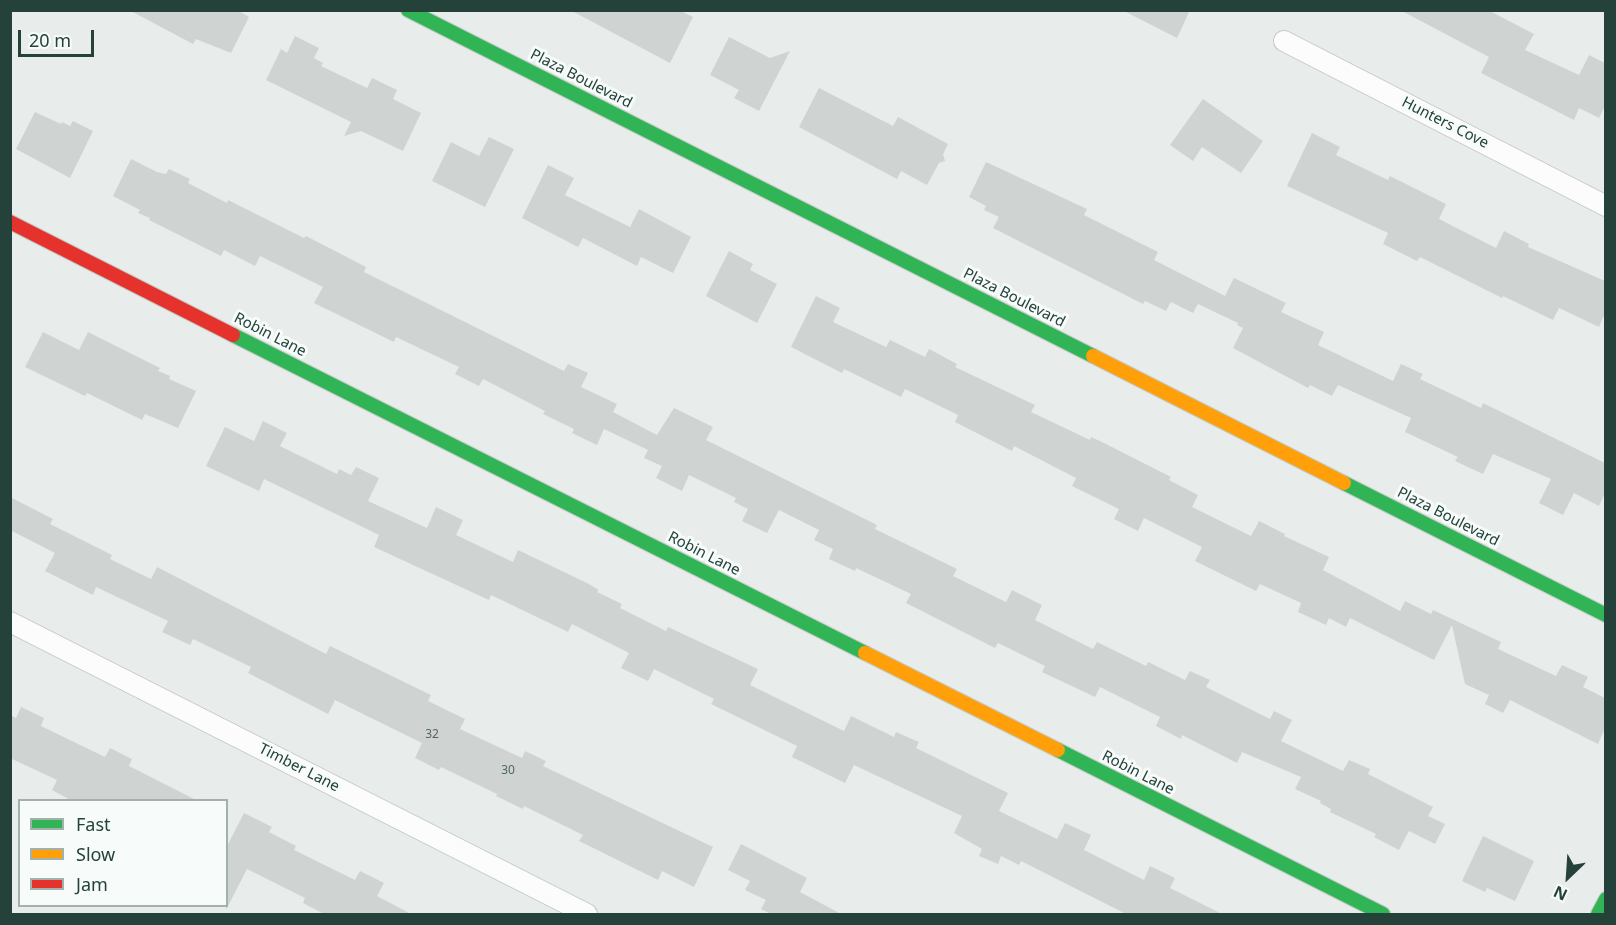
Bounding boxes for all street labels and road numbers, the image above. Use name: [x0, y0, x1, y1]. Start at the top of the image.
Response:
street label: Plaza Boulevard: [527, 46, 635, 112]
street label: Hunters Cove: [1399, 93, 1491, 153]
street label: Plaza Boulevard: [960, 265, 1068, 331]
street label: Robin Lane: [231, 309, 309, 361]
street label: Plaza Boulevard: [1394, 484, 1502, 550]
street label: Robin Lane: [665, 528, 743, 580]
street label: Timber Lane: [256, 740, 342, 796]
street label: Robin Lane: [1099, 747, 1177, 799]

